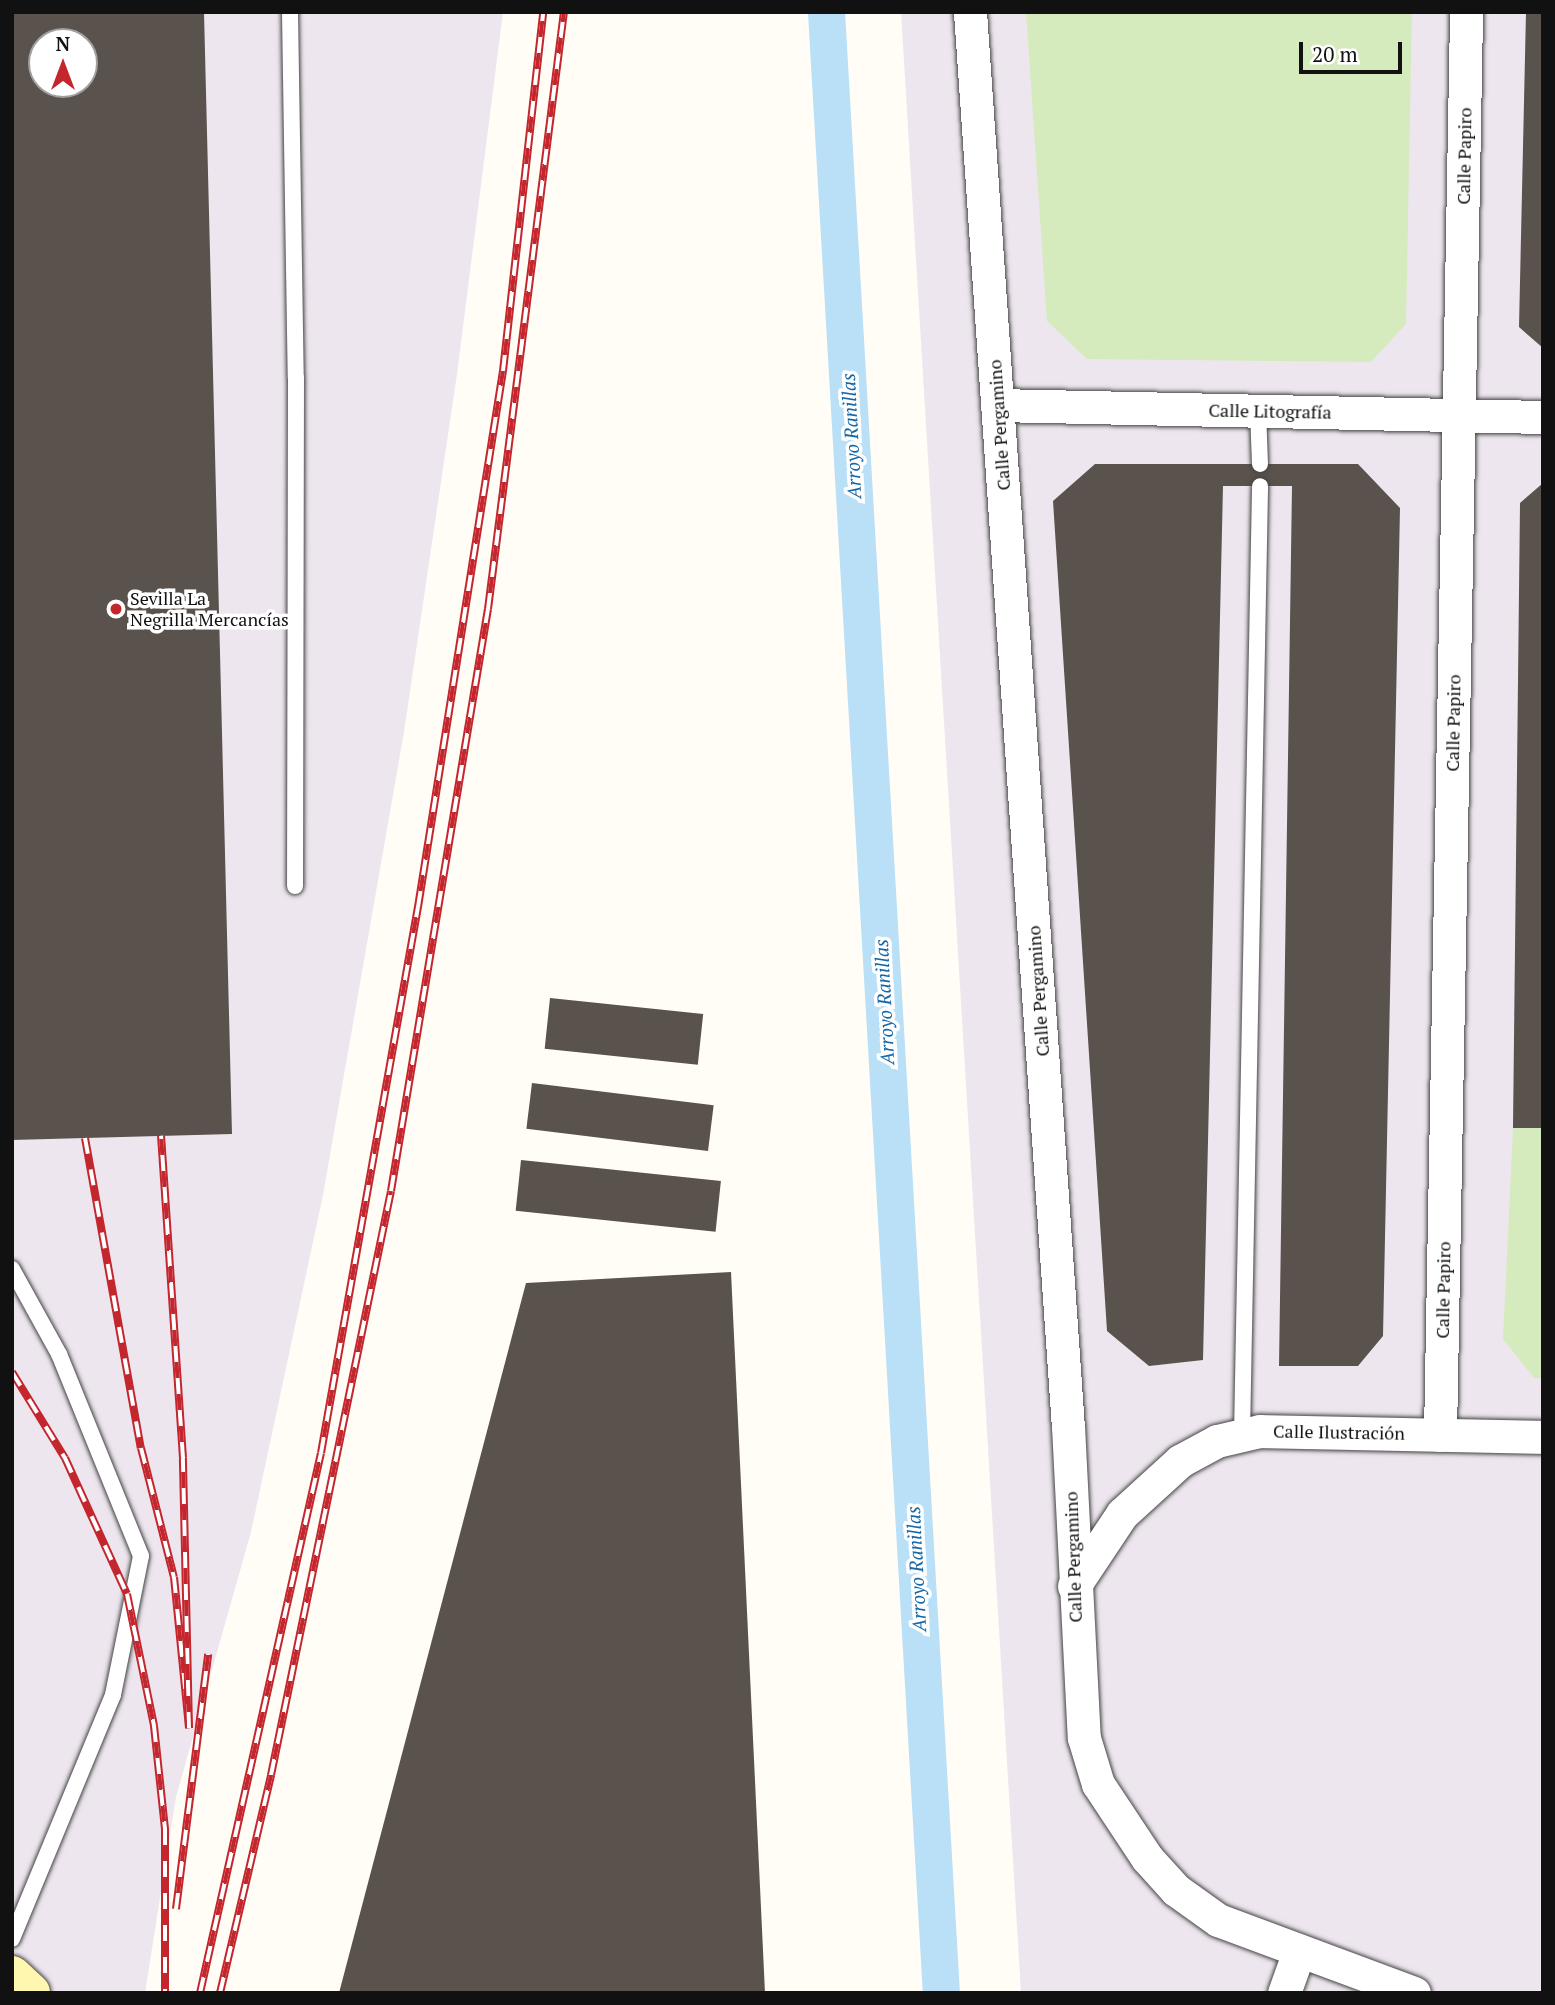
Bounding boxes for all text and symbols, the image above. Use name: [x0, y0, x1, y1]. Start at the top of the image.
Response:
north arrow: [28, 28, 98, 98]
scale bar: [1303, 28, 1406, 72]
text: N: [56, 31, 70, 56]
text: 20 m: [1312, 40, 1358, 68]
street label: Calle Papiro: [1452, 107, 1476, 205]
street label: Calle Pergamino: [984, 359, 1014, 491]
water label: Arroyo Ranillas: [836, 373, 866, 499]
street label: Calle Litografía: [1208, 399, 1332, 423]
place label: Sevilla La Negrilla Mercancías: [130, 588, 289, 630]
marker: Sevilla La Negrilla Mercancías: [108, 601, 124, 617]
street label: Calle Papiro: [1441, 674, 1465, 772]
street label: Calle Pergamino: [1023, 925, 1053, 1057]
water label: Arroyo Ranillas: [869, 939, 899, 1065]
street label: Calle Papiro: [1431, 1241, 1455, 1339]
street label: Calle Ilustración: [1273, 1420, 1405, 1444]
street label: Calle Pergamino: [1060, 1491, 1086, 1623]
water label: Arroyo Ranillas: [901, 1506, 931, 1632]

